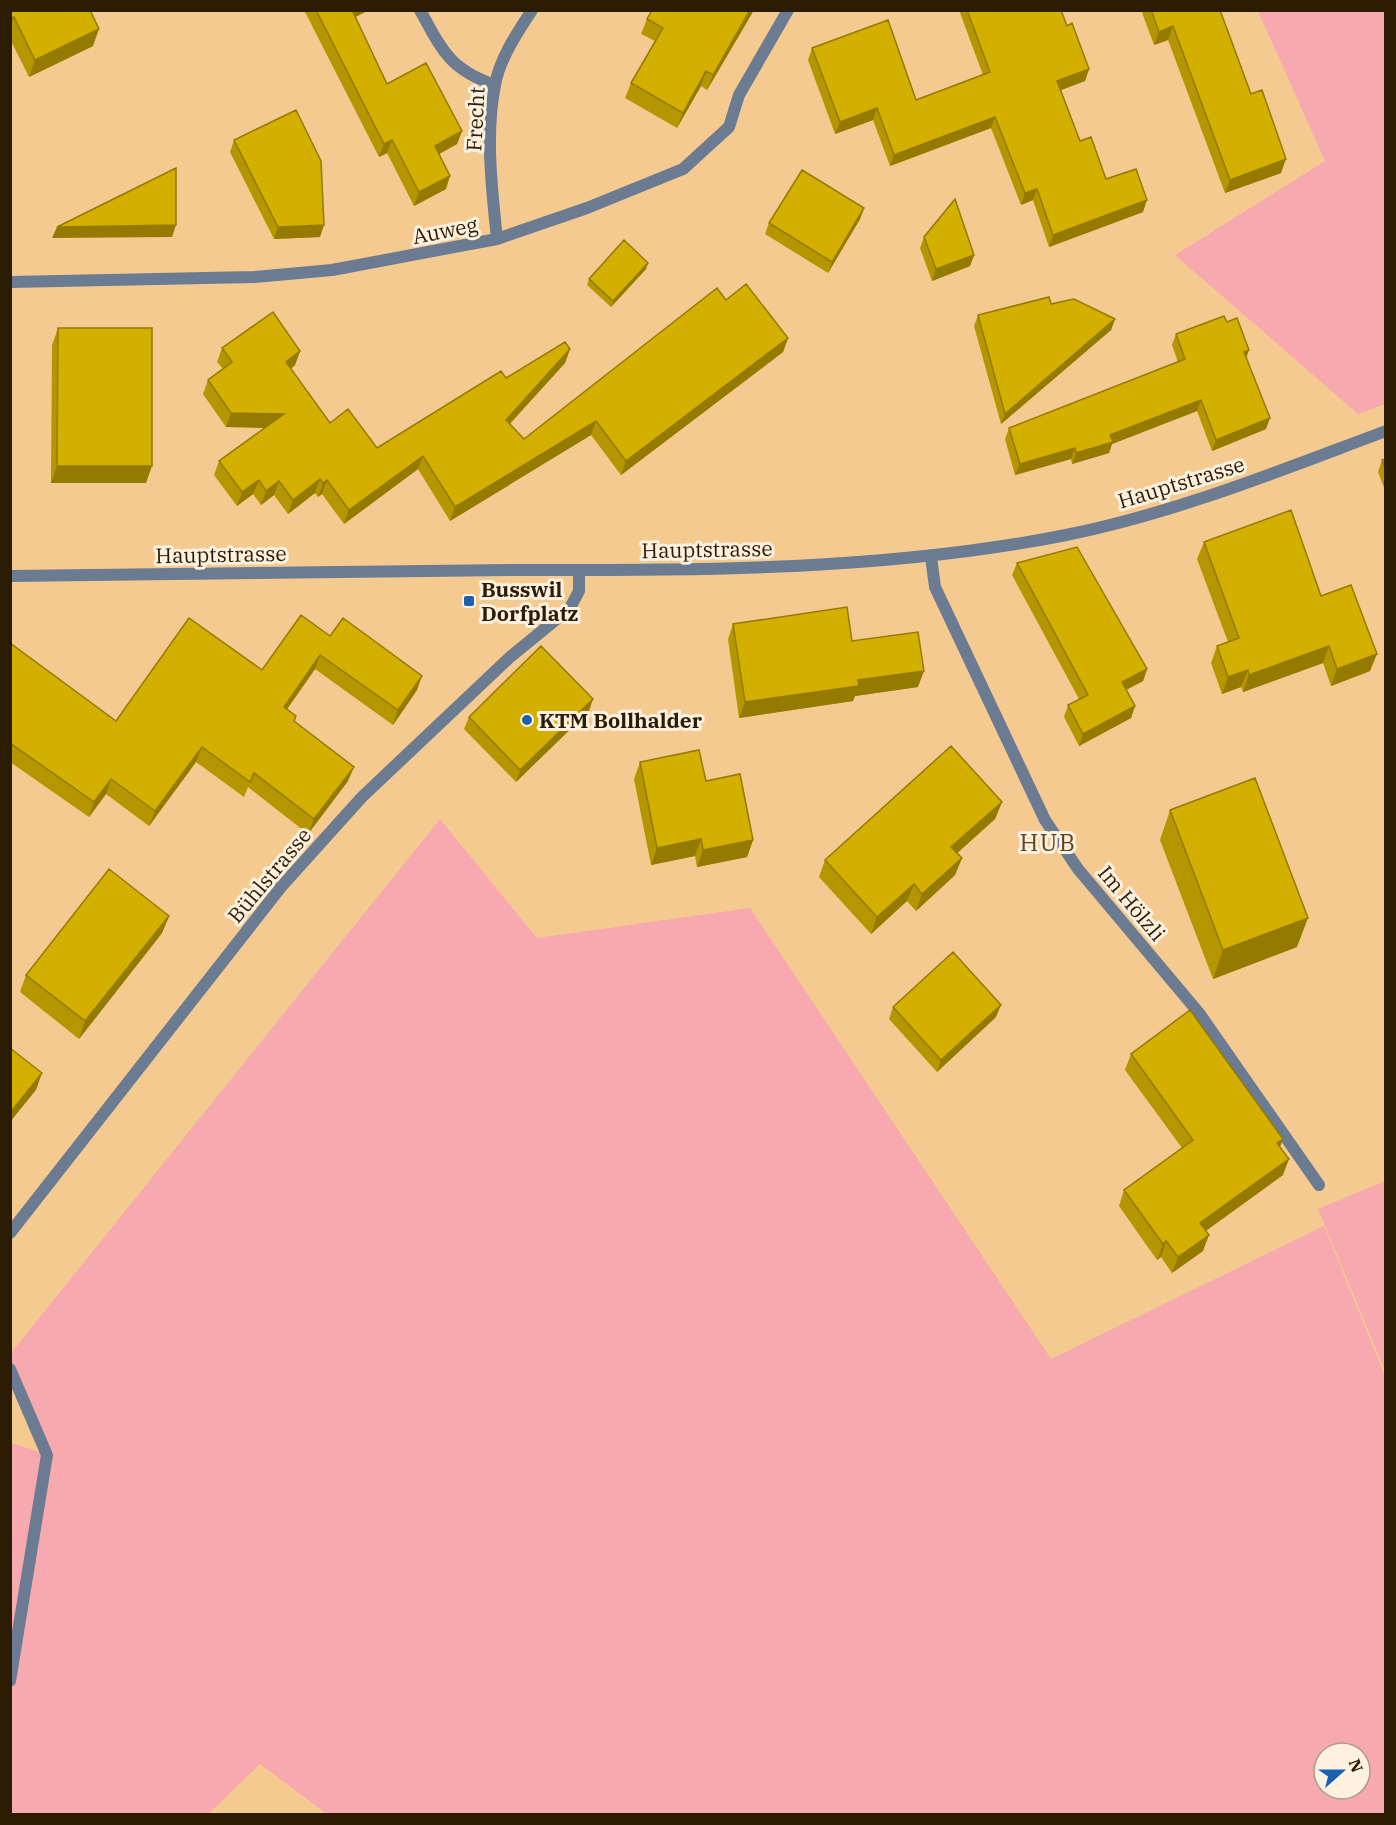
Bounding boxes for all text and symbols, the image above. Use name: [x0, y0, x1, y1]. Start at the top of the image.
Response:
street label: Frecht: [459, 86, 491, 152]
street label: Auweg: [410, 210, 481, 250]
street label: Hauptstrasse: [1114, 449, 1248, 515]
street label: Hauptstrasse: [641, 534, 773, 564]
street label: Hauptstrasse: [155, 539, 287, 569]
place label: Busswil Dorfplatz: [481, 575, 578, 627]
marker: Busswil Dorfplatz: [462, 594, 476, 608]
place label: KTM Bollhalder: [539, 706, 703, 734]
marker: KTM Bollhalder: [520, 713, 534, 727]
street label: Bühlstrasse: [221, 822, 317, 928]
district label: HUB: [1019, 826, 1077, 858]
street label: Im Hölzli: [1092, 859, 1172, 947]
north arrow: [1312, 1741, 1372, 1801]
text: N: [1344, 1756, 1368, 1775]

